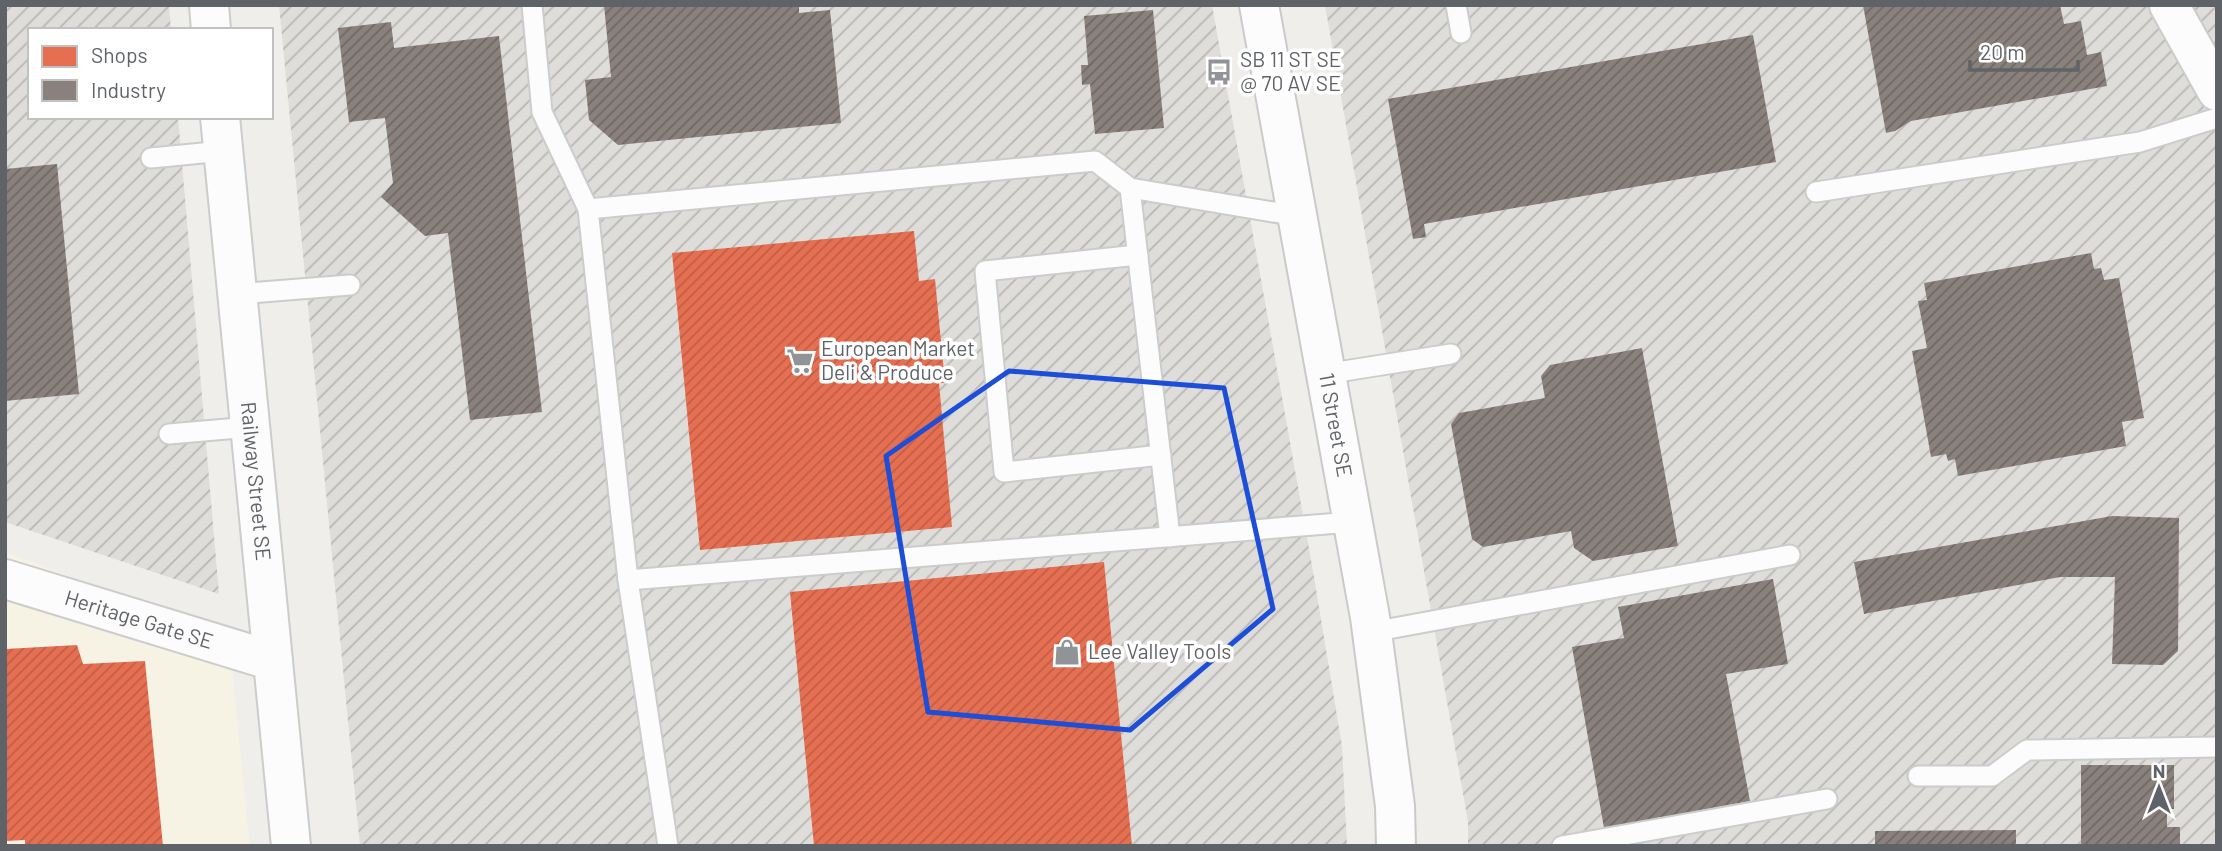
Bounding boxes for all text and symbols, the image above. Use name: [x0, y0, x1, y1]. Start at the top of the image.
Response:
legend: [28, 28, 273, 119]
scale bar: [1970, 28, 2078, 72]
text: 20 m: [1980, 39, 2025, 64]
text: Shops: [91, 42, 148, 67]
place label: SB 11 ST SE @ 70 AV SE: [1240, 46, 1342, 95]
bus stop icon: SB 11 ST SE @ 70 AV SE: [1204, 57, 1234, 87]
text: Industry: [91, 77, 166, 102]
place label: European Market Deli & Produce: [821, 335, 975, 384]
supermarket icon: European Market Deli & Produce: [785, 346, 815, 376]
street label: 11 Street SE: [1315, 371, 1358, 479]
street label: Railway Street SE: [237, 400, 277, 562]
street label: Heritage Gate SE: [62, 584, 217, 653]
shop icon: Lee Valley Tools: [1052, 637, 1082, 667]
place label: Lee Valley Tools: [1088, 638, 1231, 663]
north arrow: [2124, 753, 2194, 823]
text: N: [2153, 759, 2165, 782]

